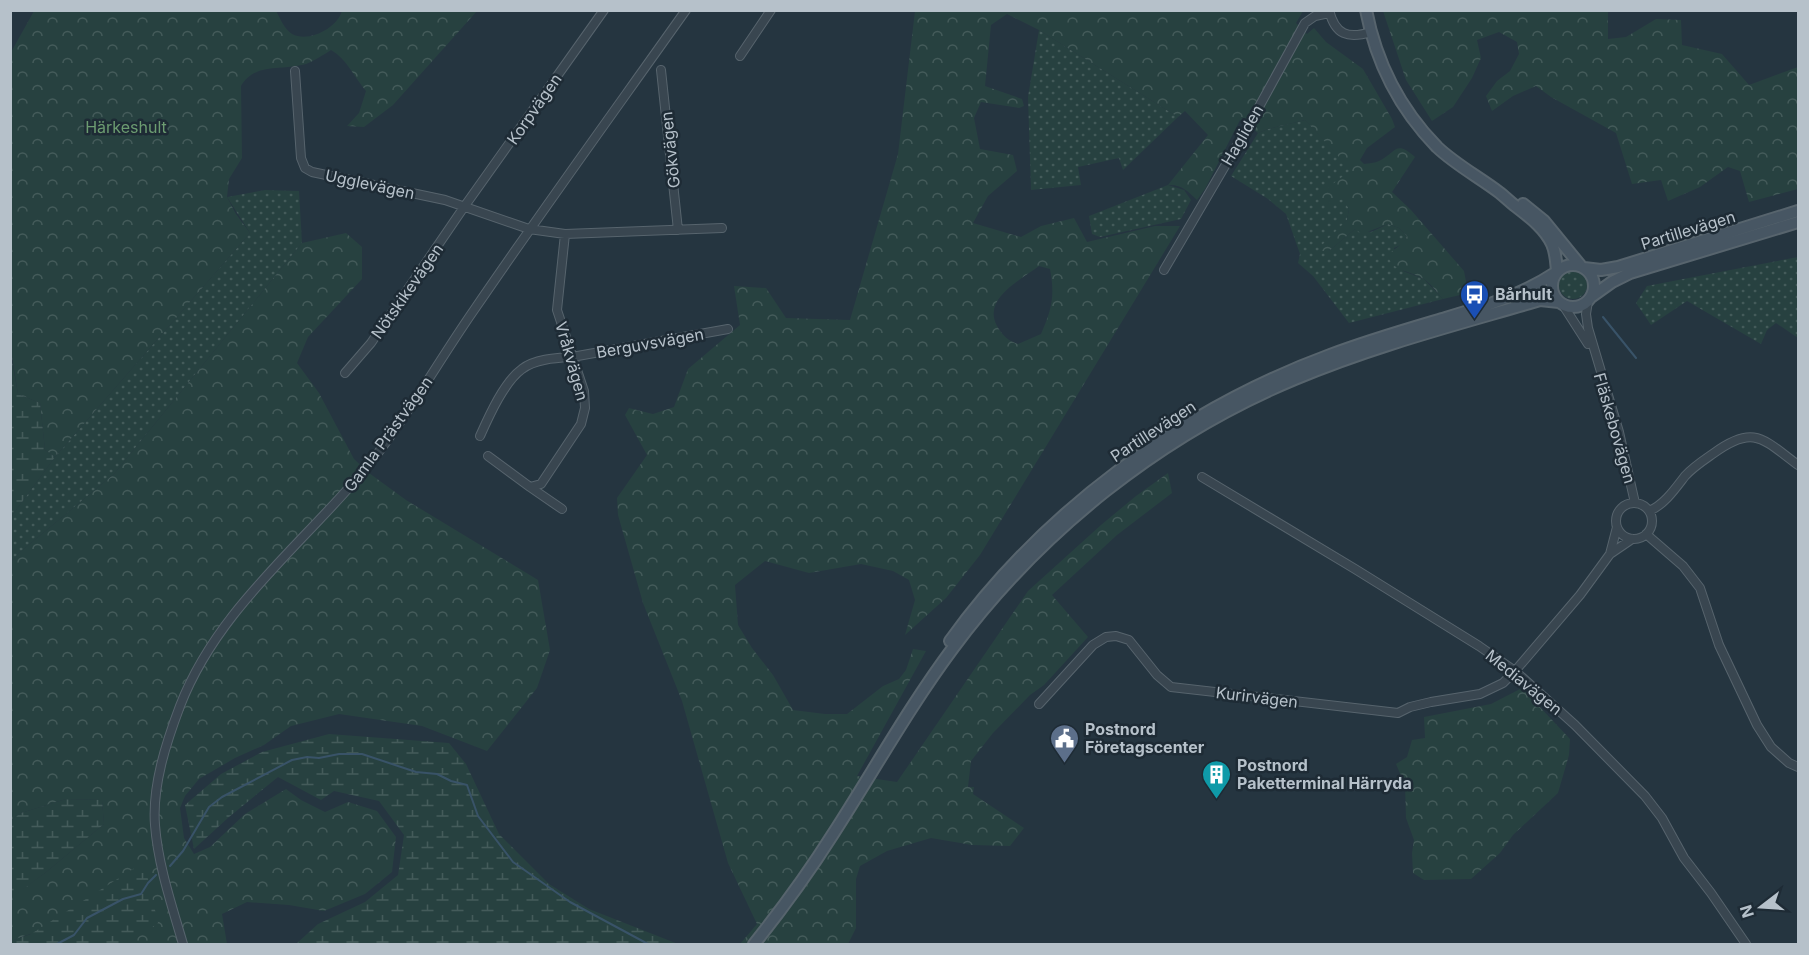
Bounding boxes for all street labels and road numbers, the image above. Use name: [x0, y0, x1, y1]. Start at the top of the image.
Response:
street label: Korpvägen: [502, 70, 566, 148]
street label: Hagliden: [1217, 101, 1267, 169]
street label: Gökvägen: [656, 111, 684, 189]
street label: Ugglevägen: [323, 165, 417, 203]
street label: Partillevägen: [1638, 206, 1738, 254]
street label: Nötskikevägen: [367, 239, 447, 343]
street label: Vråkvägen: [551, 319, 593, 403]
street label: Berguvsvägen: [595, 324, 705, 362]
street label: Fläskebovägen: [1590, 370, 1640, 486]
street label: Gamla Prästvägen: [339, 372, 437, 496]
street label: Partillevägen: [1107, 396, 1199, 466]
street label: Mediavägen: [1482, 645, 1566, 719]
street label: Kurirvägen: [1215, 682, 1299, 712]

